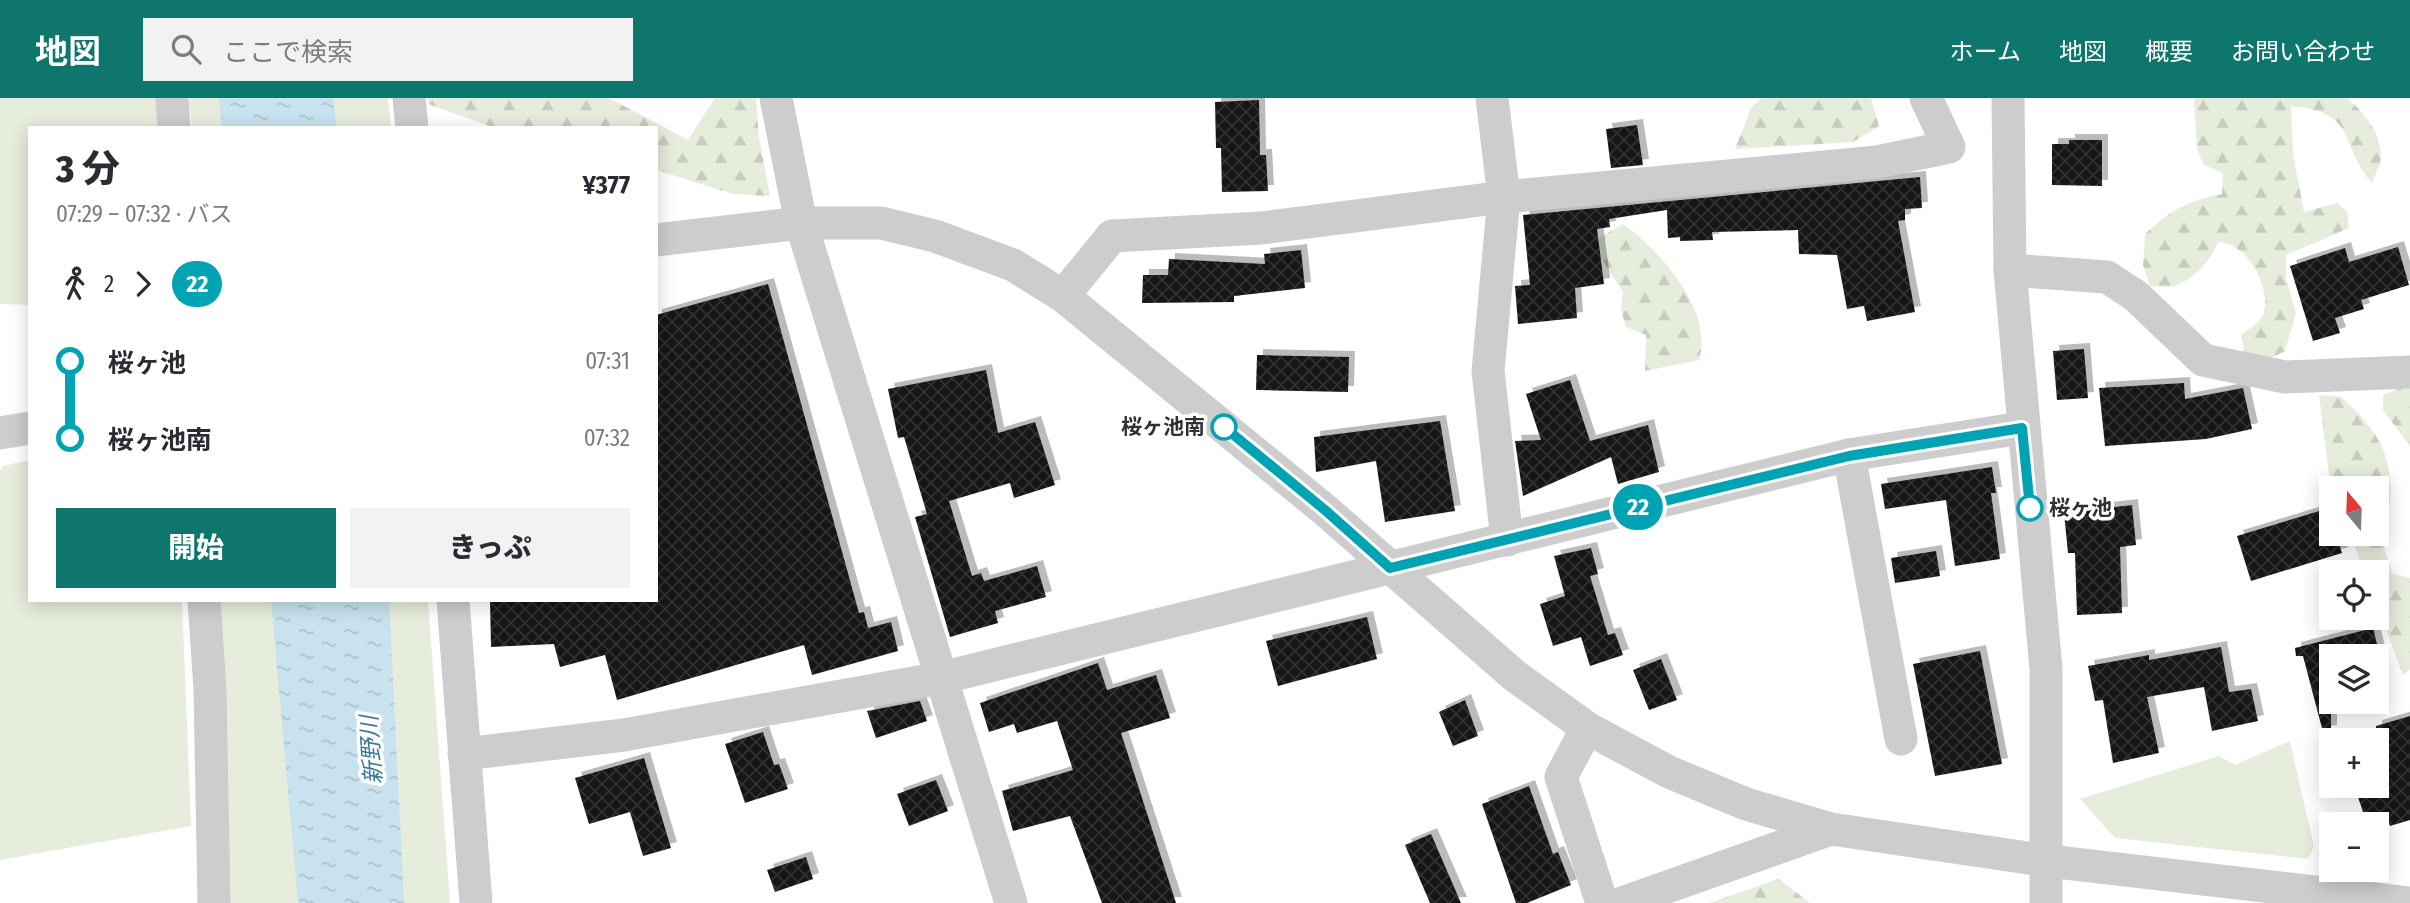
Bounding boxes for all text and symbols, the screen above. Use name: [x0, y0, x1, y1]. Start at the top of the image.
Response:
search box: [143, 18, 633, 81]
icon: search: [167, 30, 205, 68]
text: 地図: [35, 32, 101, 72]
text: ここで検索: [223, 37, 353, 68]
text: ホーム: [1950, 38, 2021, 66]
text: 地図: [2059, 38, 2107, 66]
text: 概要: [2145, 38, 2193, 66]
text: お問い合わせ: [2231, 38, 2375, 66]
text: 3 分: [56, 146, 120, 192]
text: ¥377: [582, 170, 630, 201]
text: 07:29 – 07:32 · バス: [56, 200, 233, 228]
icon: walk: [56, 265, 94, 303]
icon: forward: [124, 265, 162, 303]
text: 2: [104, 270, 114, 298]
text: 22: [186, 270, 208, 298]
text: 07:31: [585, 347, 630, 375]
text: 桜ヶ池: [108, 348, 186, 379]
place label: 桜ヶ池南: [1121, 414, 1205, 440]
marker: 桜ヶ池南: [1211, 414, 1237, 440]
text: 07:32: [584, 424, 630, 452]
text: 桜ヶ池南: [108, 425, 212, 456]
north arrow: [2319, 476, 2389, 546]
map controls: [2319, 476, 2389, 882]
line badge: 22: [1606, 484, 1670, 530]
text: 22: [1627, 493, 1649, 521]
marker: 桜ヶ池: [2017, 495, 2043, 521]
place label: 桜ヶ池: [2049, 495, 2112, 521]
button: 開始: [56, 508, 336, 588]
button: きっぷ: [350, 508, 630, 588]
button: locate: [2319, 560, 2389, 630]
button: layers: [2319, 644, 2389, 714]
water label: 新野川: [354, 712, 387, 785]
button: +: [2319, 728, 2389, 798]
button: −: [2319, 812, 2389, 882]

